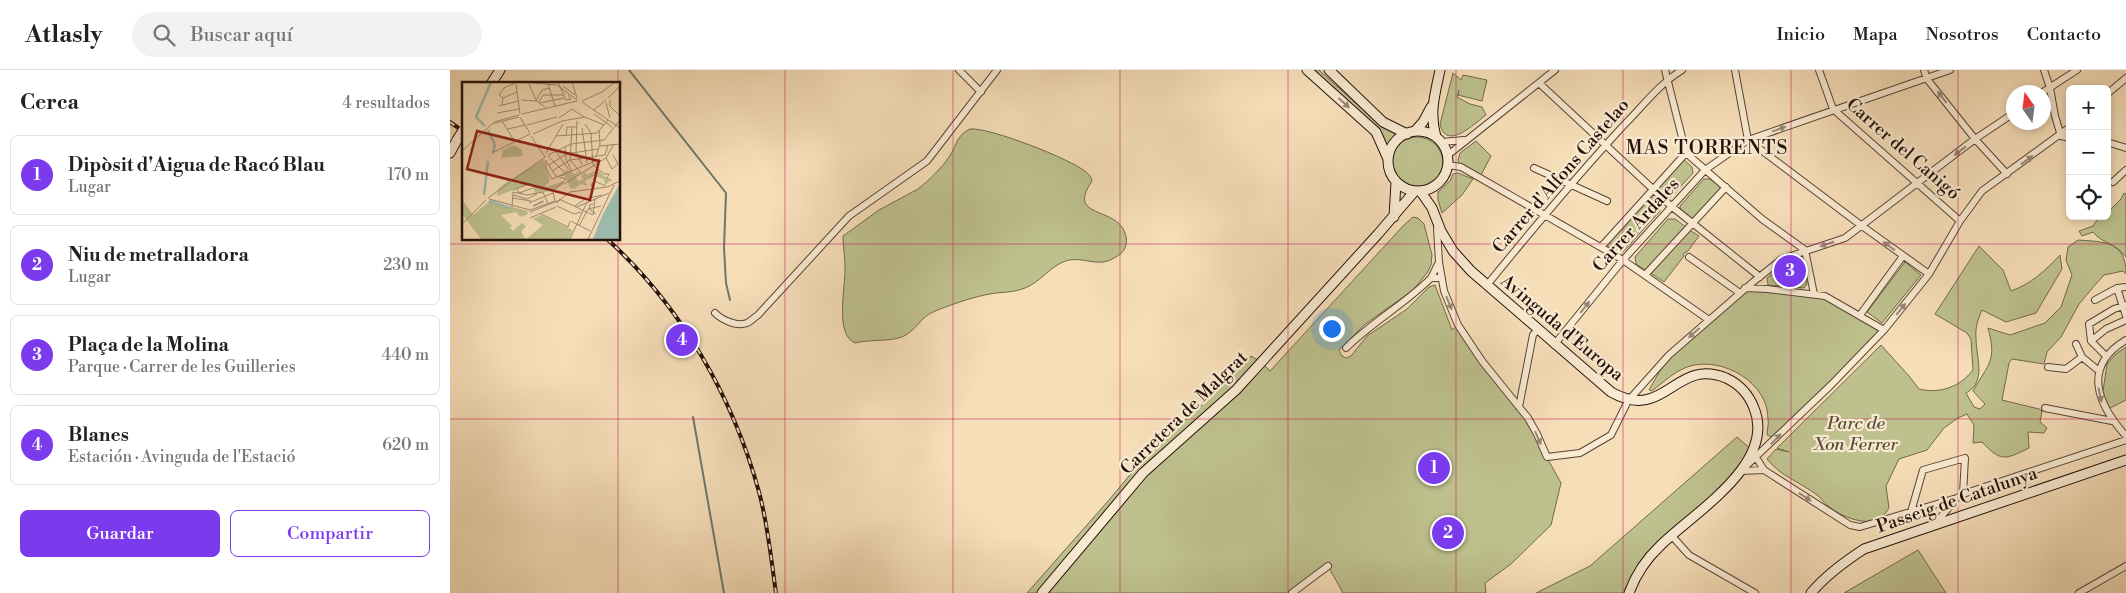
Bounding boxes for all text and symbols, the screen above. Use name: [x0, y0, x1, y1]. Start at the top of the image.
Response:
search box: [132, 12, 482, 57]
text: Atlasly: [25, 20, 102, 50]
icon: search: [150, 21, 178, 49]
text: Buscar aquí: [190, 23, 293, 47]
text: Inicio: [1776, 23, 1825, 46]
text: Mapa: [1853, 23, 1898, 46]
text: Nosotros: [1926, 23, 1999, 46]
text: Contacto: [2027, 23, 2101, 46]
inset map: [462, 82, 620, 240]
north arrow: [2006, 85, 2051, 130]
map controls: [2066, 85, 2111, 220]
button: +: [2066, 85, 2111, 130]
text: Cerca: [20, 90, 79, 116]
one-way arrow: [1936, 91, 1947, 104]
text: 4 resultados: [342, 93, 430, 113]
street label: Carrer del Canigó: [1841, 93, 1965, 205]
street label: Carrer d'Alfons Castelao: [1487, 94, 1635, 258]
one-way arrow: [1337, 97, 1350, 108]
one-way arrow: [1771, 125, 1786, 132]
button: −: [2066, 130, 2111, 175]
district label: MAS TORRENTS: [1626, 136, 1788, 160]
one-way arrow: [1953, 146, 1966, 157]
text: Dipòsit d'Aigua de Racó Blau: [68, 153, 325, 177]
one-way arrow: [2020, 155, 2034, 165]
text: 1: [33, 165, 41, 185]
text: 170 m: [387, 165, 429, 185]
street label: Carrer Ardales: [1587, 173, 1685, 277]
button: locate: [2066, 175, 2111, 220]
text: Lugar: [68, 177, 111, 197]
one-way arrow: [1819, 240, 1834, 248]
one-way arrow: [1882, 241, 1896, 251]
text: Niu de metralladora: [68, 243, 249, 267]
pin: 3: [1774, 252, 1806, 290]
text: 2: [32, 255, 42, 275]
text: 230 m: [383, 255, 429, 275]
text: Lugar: [68, 267, 111, 287]
street label: Avinguda d'Europa: [1495, 269, 1629, 387]
one-way arrow: [1446, 296, 1454, 310]
one-way arrow: [1579, 301, 1590, 314]
one-way arrow: [1895, 303, 1906, 316]
your location: [1319, 316, 1345, 342]
pin: 4: [666, 321, 698, 359]
one-way arrow: [1688, 327, 1700, 339]
text: Plaça de la Molina: [68, 333, 229, 357]
text: 3: [32, 345, 42, 365]
text: 440 m: [382, 345, 429, 365]
street label: Carretera de Malgrat: [1115, 346, 1253, 480]
text: Parque · Carrer de les Guilleries: [68, 357, 296, 377]
one-way arrow: [2096, 387, 2104, 402]
park label: Parc de Xon Ferrer: [1813, 412, 1898, 456]
text: Blanes: [68, 423, 129, 447]
one-way arrow: [1534, 431, 1542, 446]
one-way arrow: [1770, 433, 1782, 445]
text: 4: [32, 435, 42, 455]
text: 620 m: [382, 435, 429, 455]
text: Estación · Avinguda de l'Estació: [68, 447, 296, 467]
pin: 1: [1418, 449, 1450, 487]
street label: Passeig de Catalunya: [1874, 461, 2041, 538]
one-way arrow: [1799, 492, 1812, 501]
button: Guardar: [20, 510, 220, 557]
button: Compartir: [230, 510, 430, 557]
pin: 2: [1432, 514, 1464, 552]

